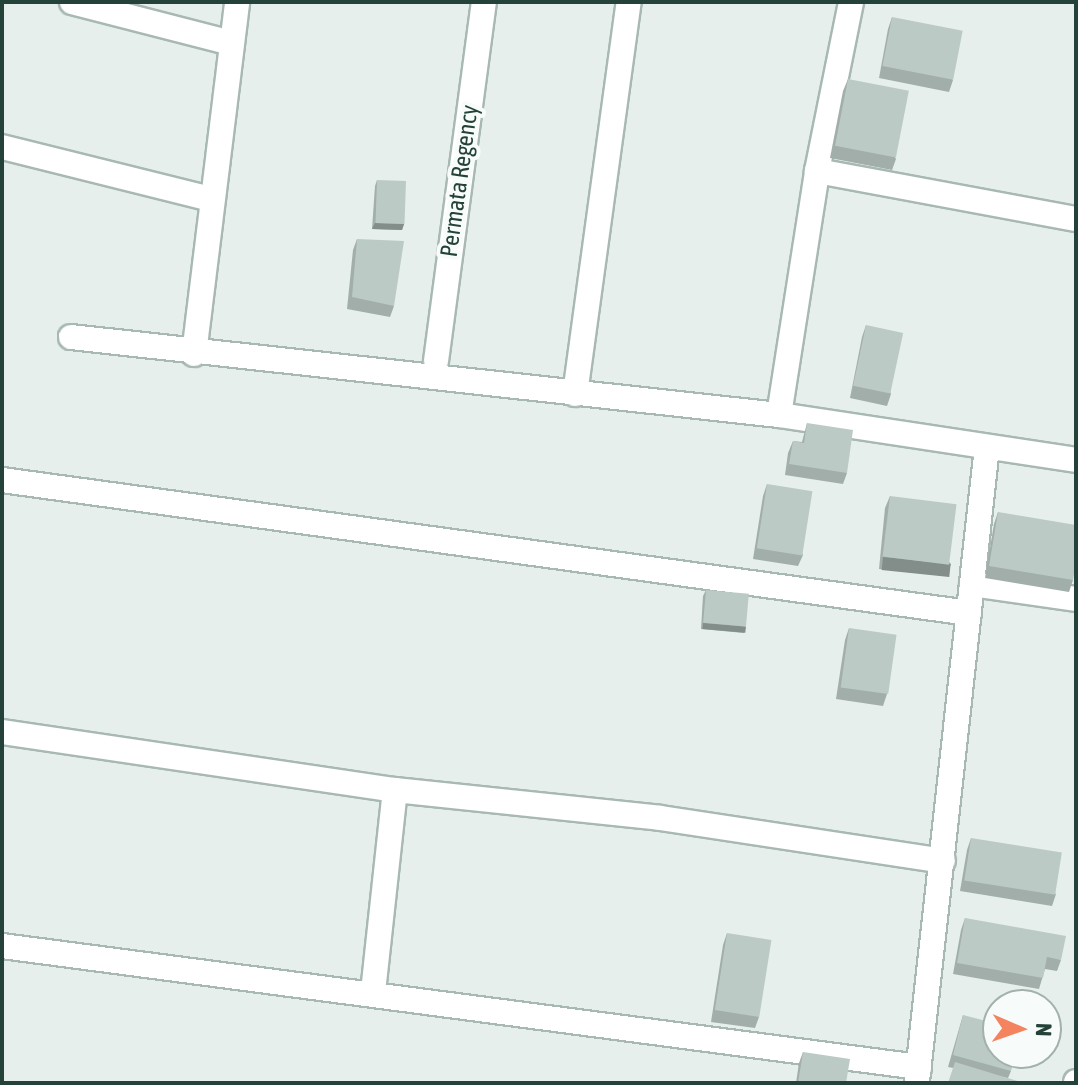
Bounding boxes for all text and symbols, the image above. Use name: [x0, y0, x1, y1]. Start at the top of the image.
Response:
street label: Permata Regency: [434, 103, 484, 259]
north arrow: [982, 989, 1062, 1069]
text: N: [1031, 1023, 1057, 1037]

